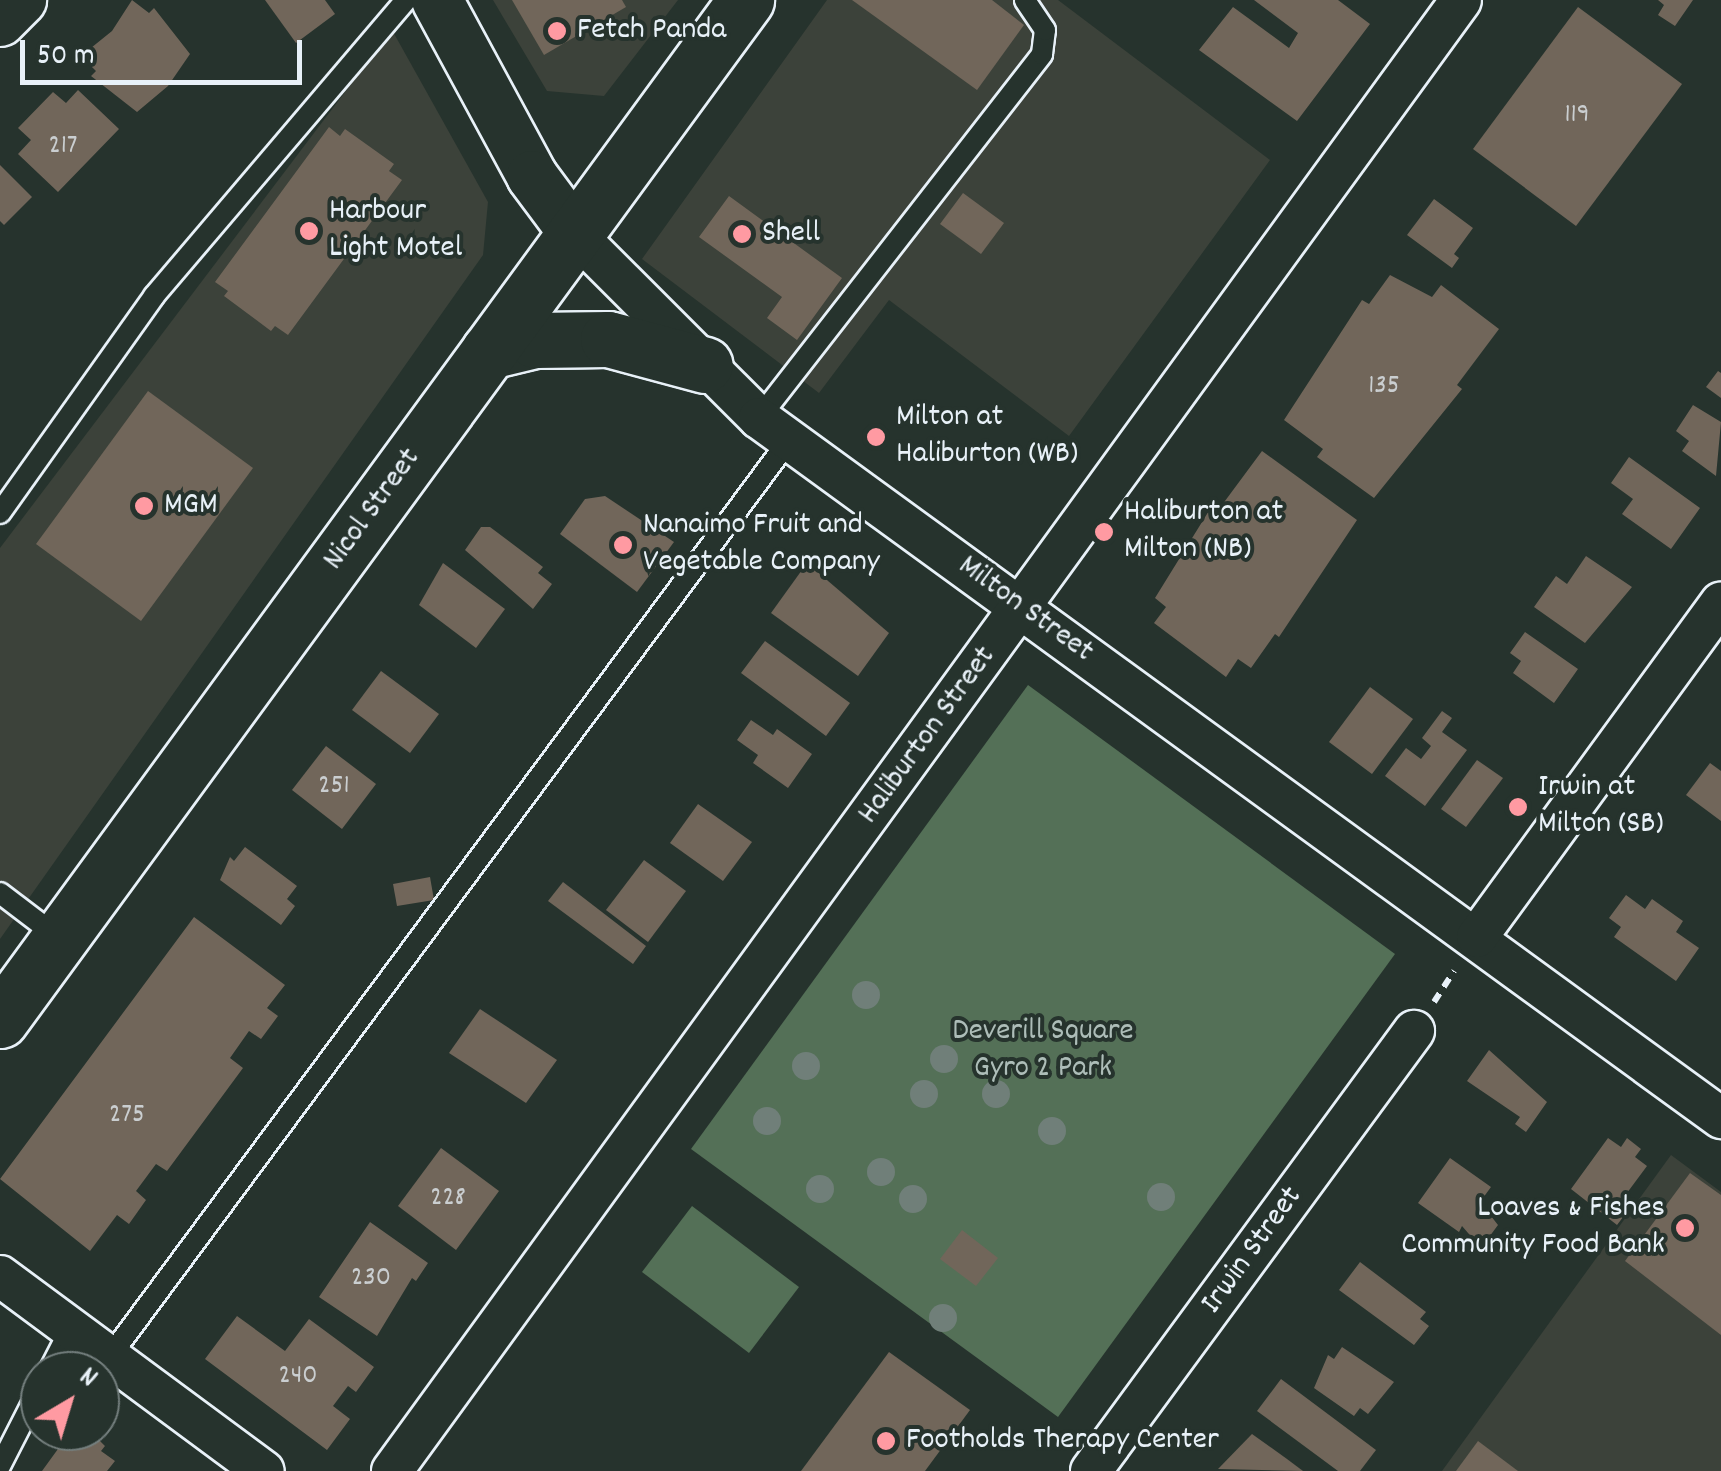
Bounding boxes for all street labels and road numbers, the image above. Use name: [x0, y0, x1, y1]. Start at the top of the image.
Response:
street label: Nicol Street: [316, 441, 430, 579]
street label: Milton Street: [950, 548, 1100, 672]
street label: Haliburton Street: [851, 640, 1005, 832]
street label: Irwin Street: [1194, 1180, 1312, 1322]

